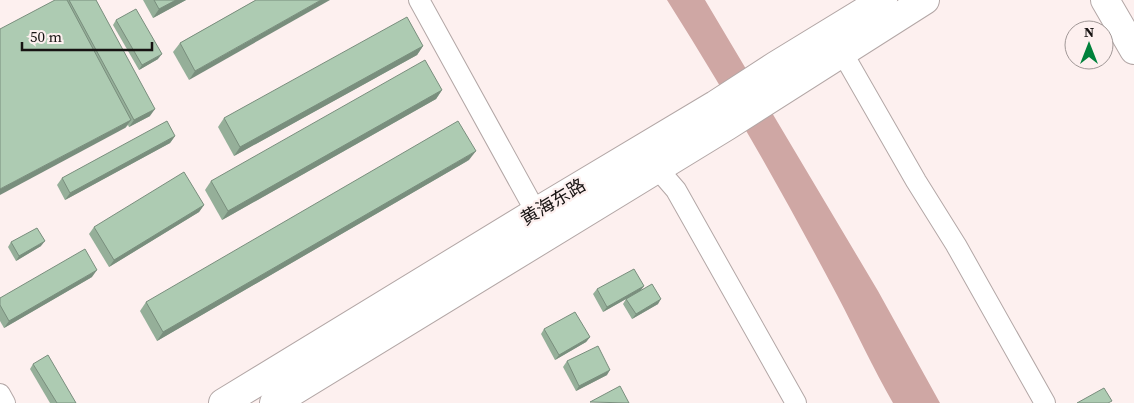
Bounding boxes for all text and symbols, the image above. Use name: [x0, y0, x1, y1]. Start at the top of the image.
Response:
scale bar: [22, 20, 152, 52]
north arrow: [1064, 20, 1114, 70]
text: N: [1084, 22, 1094, 42]
text: 50 m: [30, 26, 62, 47]
street label: 黄海东路: [515, 172, 590, 231]

